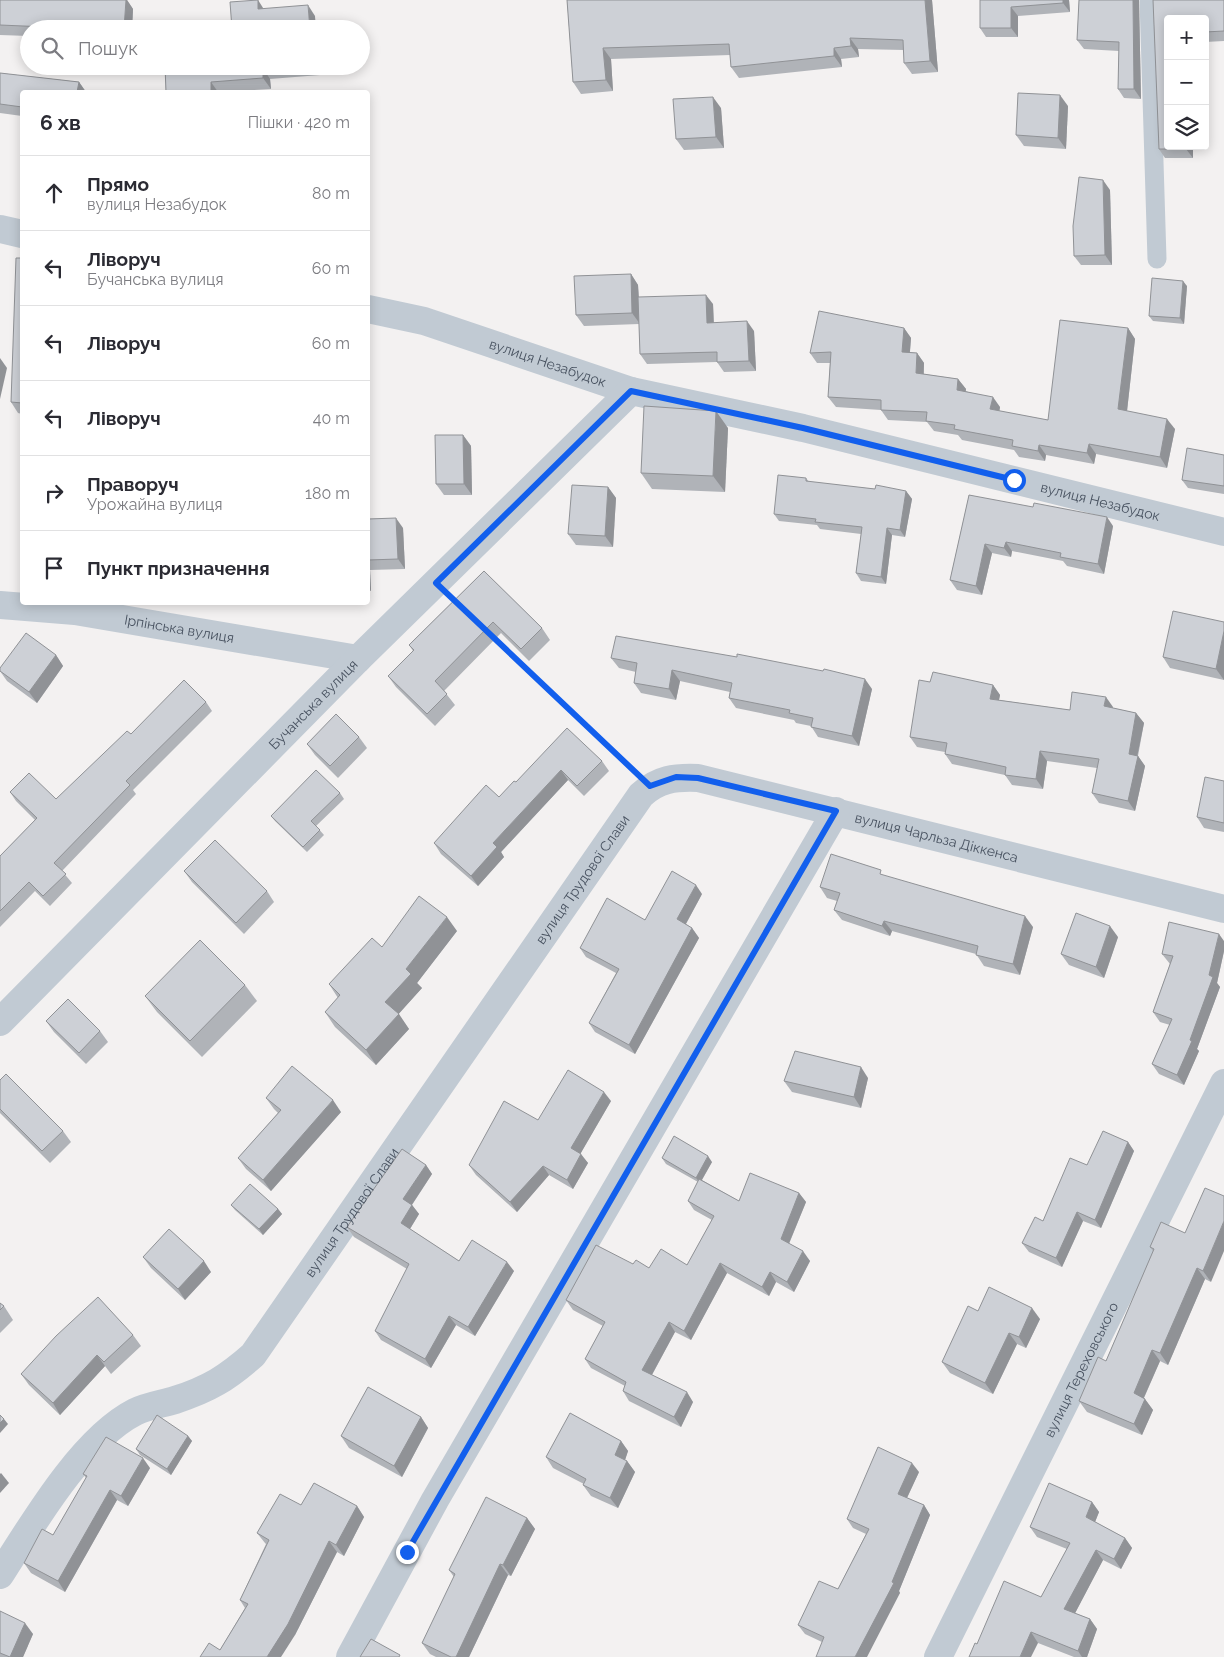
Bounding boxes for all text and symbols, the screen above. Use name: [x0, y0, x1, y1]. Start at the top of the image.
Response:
map controls: [1164, 15, 1209, 150]
button: +: [1164, 15, 1209, 60]
search box: [20, 20, 370, 75]
icon: search: [38, 34, 66, 62]
text: Пошук: [78, 37, 138, 59]
button: −: [1164, 60, 1209, 105]
button: layers: [1164, 105, 1209, 150]
text: 6 хв: [40, 110, 81, 135]
text: Пішки · 420 m: [248, 113, 350, 132]
text: Прямо: [87, 173, 149, 195]
icon: ahead: [40, 179, 68, 207]
text: 80 m: [312, 184, 350, 203]
text: вулиця Незабудок: [87, 195, 227, 214]
text: Ліворуч: [87, 248, 161, 270]
icon: left: [40, 254, 68, 282]
text: 60 m: [312, 259, 350, 278]
text: Бучанська вулиця: [87, 270, 223, 289]
icon: left: [40, 329, 68, 357]
text: Ліворуч: [87, 332, 161, 354]
text: 60 m: [312, 334, 350, 353]
street label: вулиця Незабудок: [487, 336, 608, 390]
icon: left: [40, 404, 68, 432]
text: Ліворуч: [87, 407, 161, 429]
text: 40 m: [313, 409, 350, 428]
route start: [1003, 469, 1026, 492]
text: Праворуч: [87, 473, 179, 495]
icon: right: [40, 479, 68, 507]
street label: вулиця Незабудок: [1039, 479, 1162, 524]
text: 180 m: [305, 484, 350, 503]
text: Урожайна вулиця: [87, 495, 223, 514]
icon: arrive: [40, 554, 68, 582]
text: Пункт призначення: [87, 557, 270, 579]
street label: Ірпінська вулиця: [123, 612, 235, 646]
street label: Бучанська вулиця: [266, 656, 361, 753]
street label: вулиця Чарльза Діккенса: [853, 809, 1020, 865]
street label: вулиця Трудової Слави: [532, 812, 633, 947]
street label: вулиця Трудової Слави: [302, 1145, 402, 1280]
street label: вулиця Тереховського: [1041, 1300, 1121, 1440]
route end: [396, 1541, 419, 1564]

